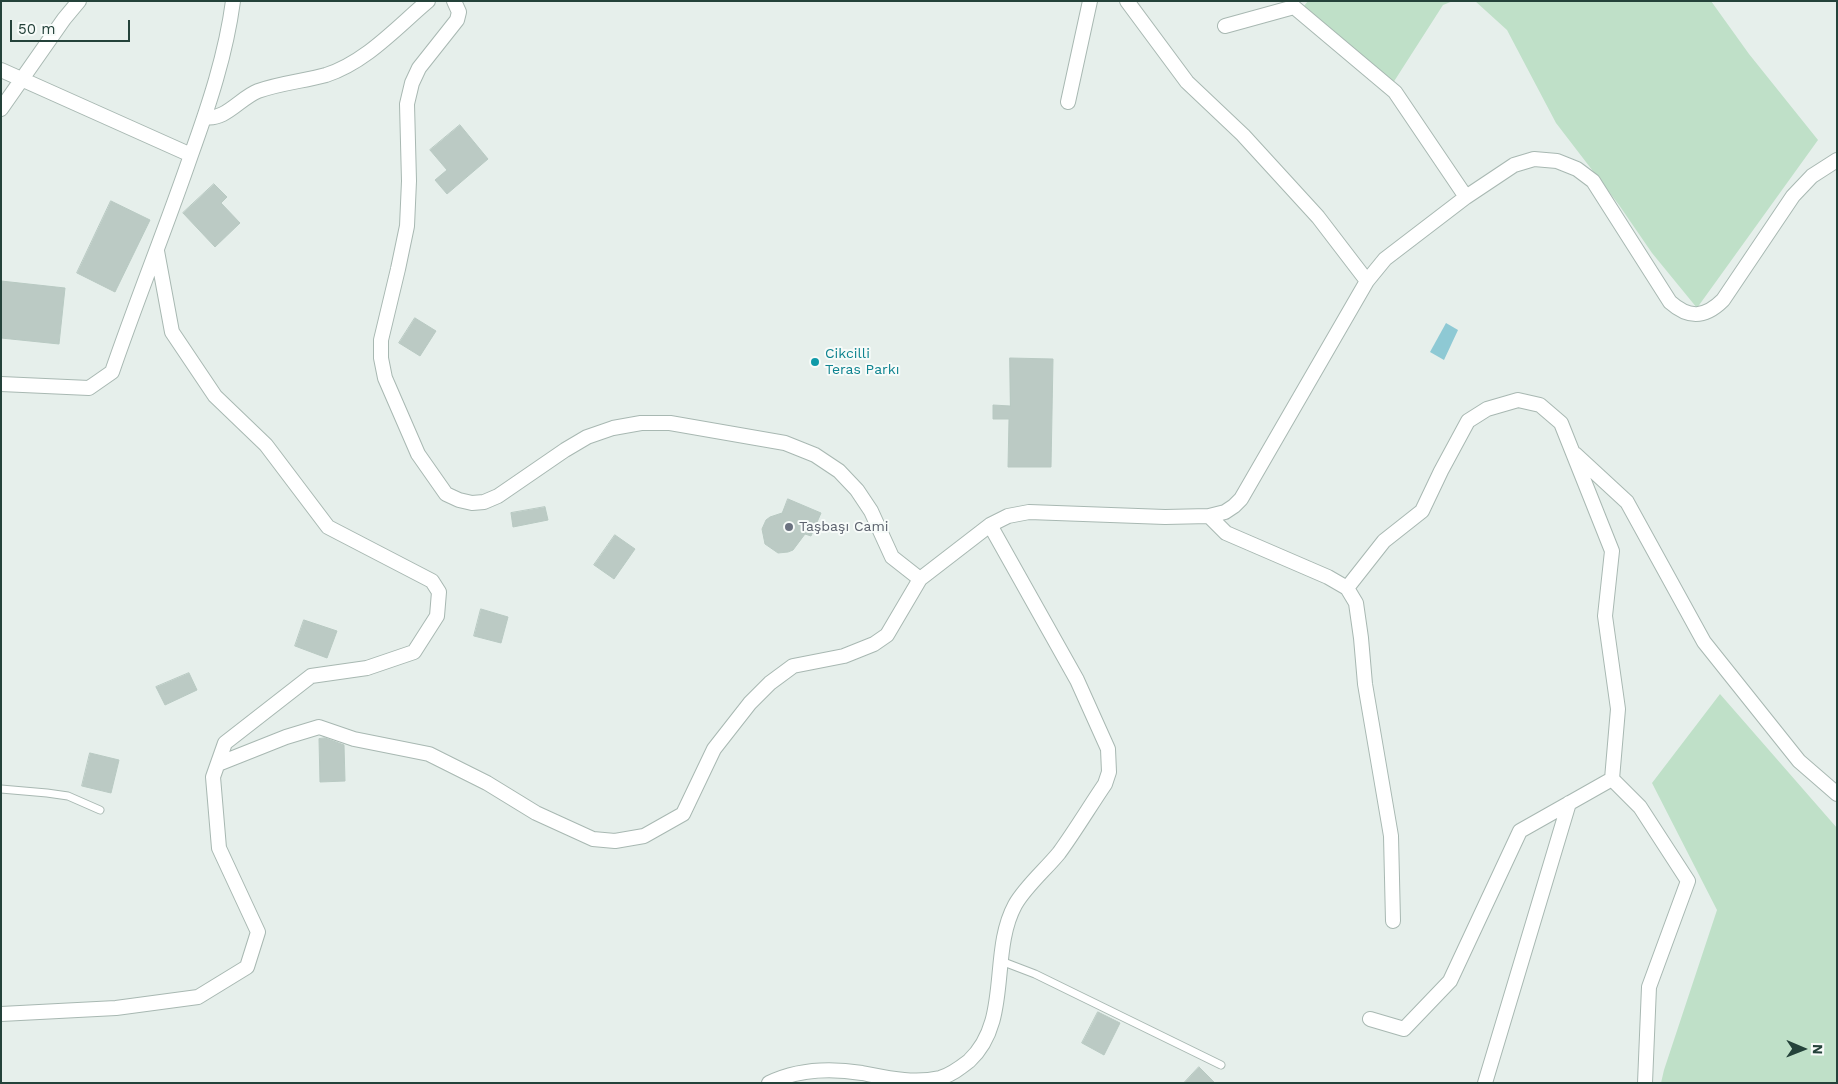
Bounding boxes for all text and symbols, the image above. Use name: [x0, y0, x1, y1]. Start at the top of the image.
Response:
scale bar: [12, 10, 132, 42]
text: 50 m: [18, 20, 55, 38]
place label: Cikcilli Teras Parkı: [825, 346, 899, 378]
marker: Cikcilli Teras Parkı: [809, 356, 821, 368]
place label: Taşbaşı Cami: [799, 519, 889, 535]
marker: Taşbaşı Cami: [783, 521, 795, 533]
north arrow: [1778, 1024, 1828, 1074]
text: N: [1810, 1044, 1826, 1055]

